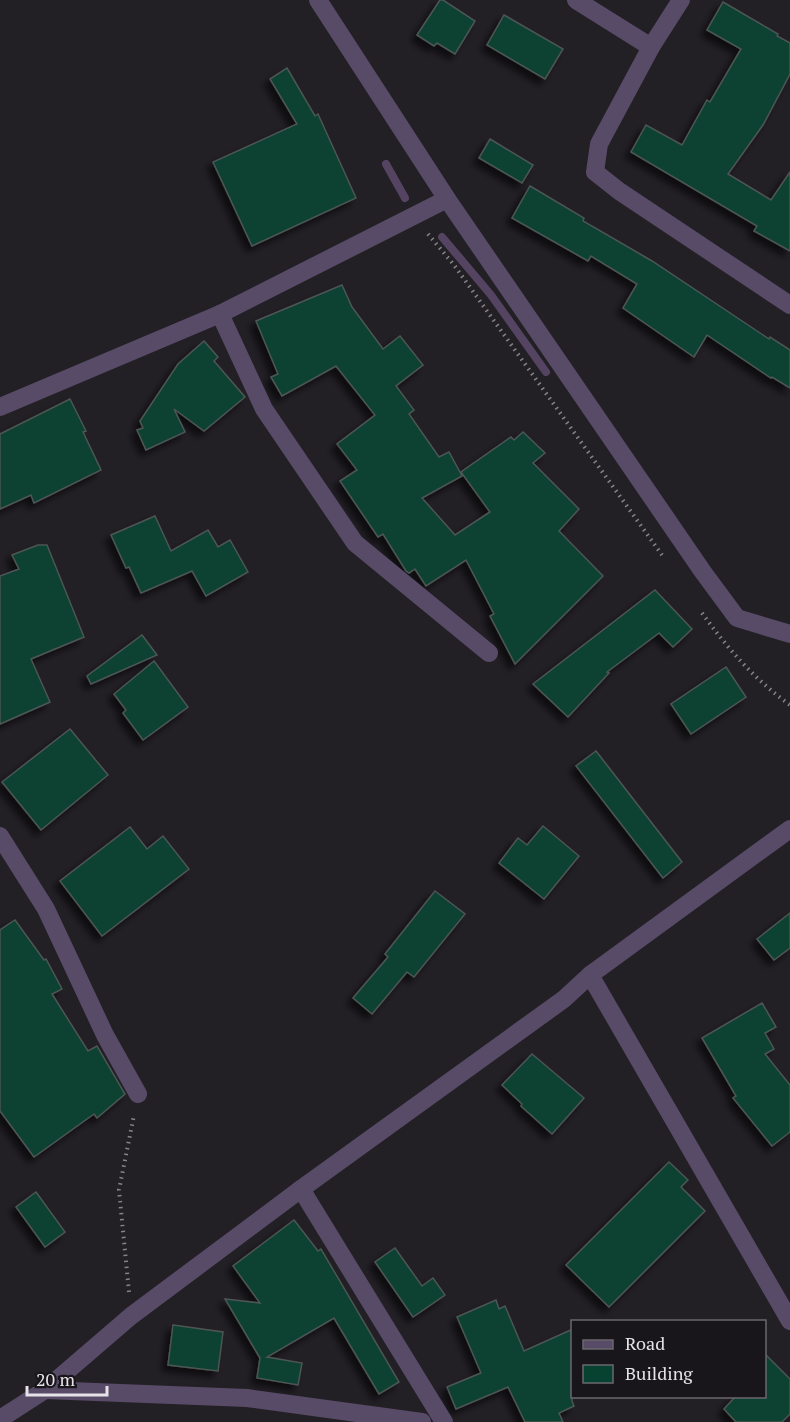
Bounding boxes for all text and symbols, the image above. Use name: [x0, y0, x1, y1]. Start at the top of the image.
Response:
legend: [571, 1320, 766, 1398]
text: Road: [625, 1331, 665, 1355]
scale bar: [27, 1359, 106, 1397]
text: Building: [625, 1361, 693, 1385]
text: 20 m: [36, 1367, 76, 1391]

